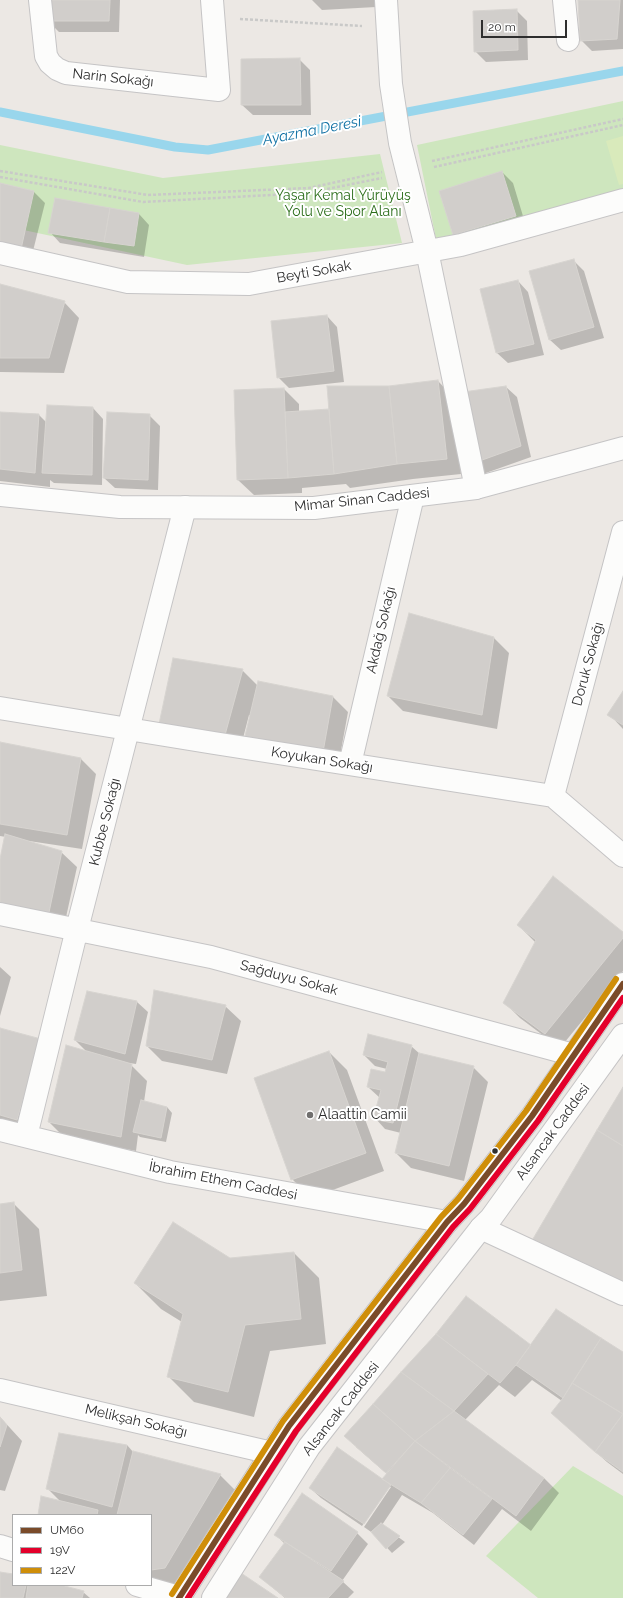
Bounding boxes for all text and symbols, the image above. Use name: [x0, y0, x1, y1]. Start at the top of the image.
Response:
scale bar: [483, 12, 569, 38]
text: 20 m: [488, 20, 516, 34]
street label: Narin Sokağı: [72, 65, 154, 91]
water label: Ayazma Deresi: [261, 113, 363, 149]
park label: Yaşar Kemal Yürüyüş Yolu ve Spor Alanı: [275, 188, 411, 220]
street label: Beyti Sokak: [275, 257, 353, 287]
street label: Mimar Sinan Caddesi: [293, 485, 431, 515]
street label: Akdağ Sokağı: [363, 585, 399, 675]
street label: Doruk Sokağı: [569, 620, 607, 708]
street label: Koyukan Sokağı: [270, 744, 374, 776]
street label: Kubbe Sokağı: [86, 776, 124, 868]
street label: Sağduyu Sokak: [238, 957, 340, 999]
street label: Alsancak Caddesi: [512, 1081, 594, 1183]
place label: Alaattin Camii: [318, 1107, 407, 1123]
marker: Alaattin Camii: [305, 1110, 315, 1120]
unlabelled marker: [490, 1146, 500, 1156]
street label: İbrahim Ethem Caddesi: [147, 1158, 299, 1204]
street label: Alsancak Caddesi: [299, 1359, 383, 1459]
street label: Melikşah Sokağı: [83, 1401, 189, 1441]
legend: [12, 1514, 152, 1586]
text: UM60: [50, 1523, 84, 1537]
text: 19V: [50, 1543, 70, 1557]
text: 122V: [50, 1563, 75, 1577]

